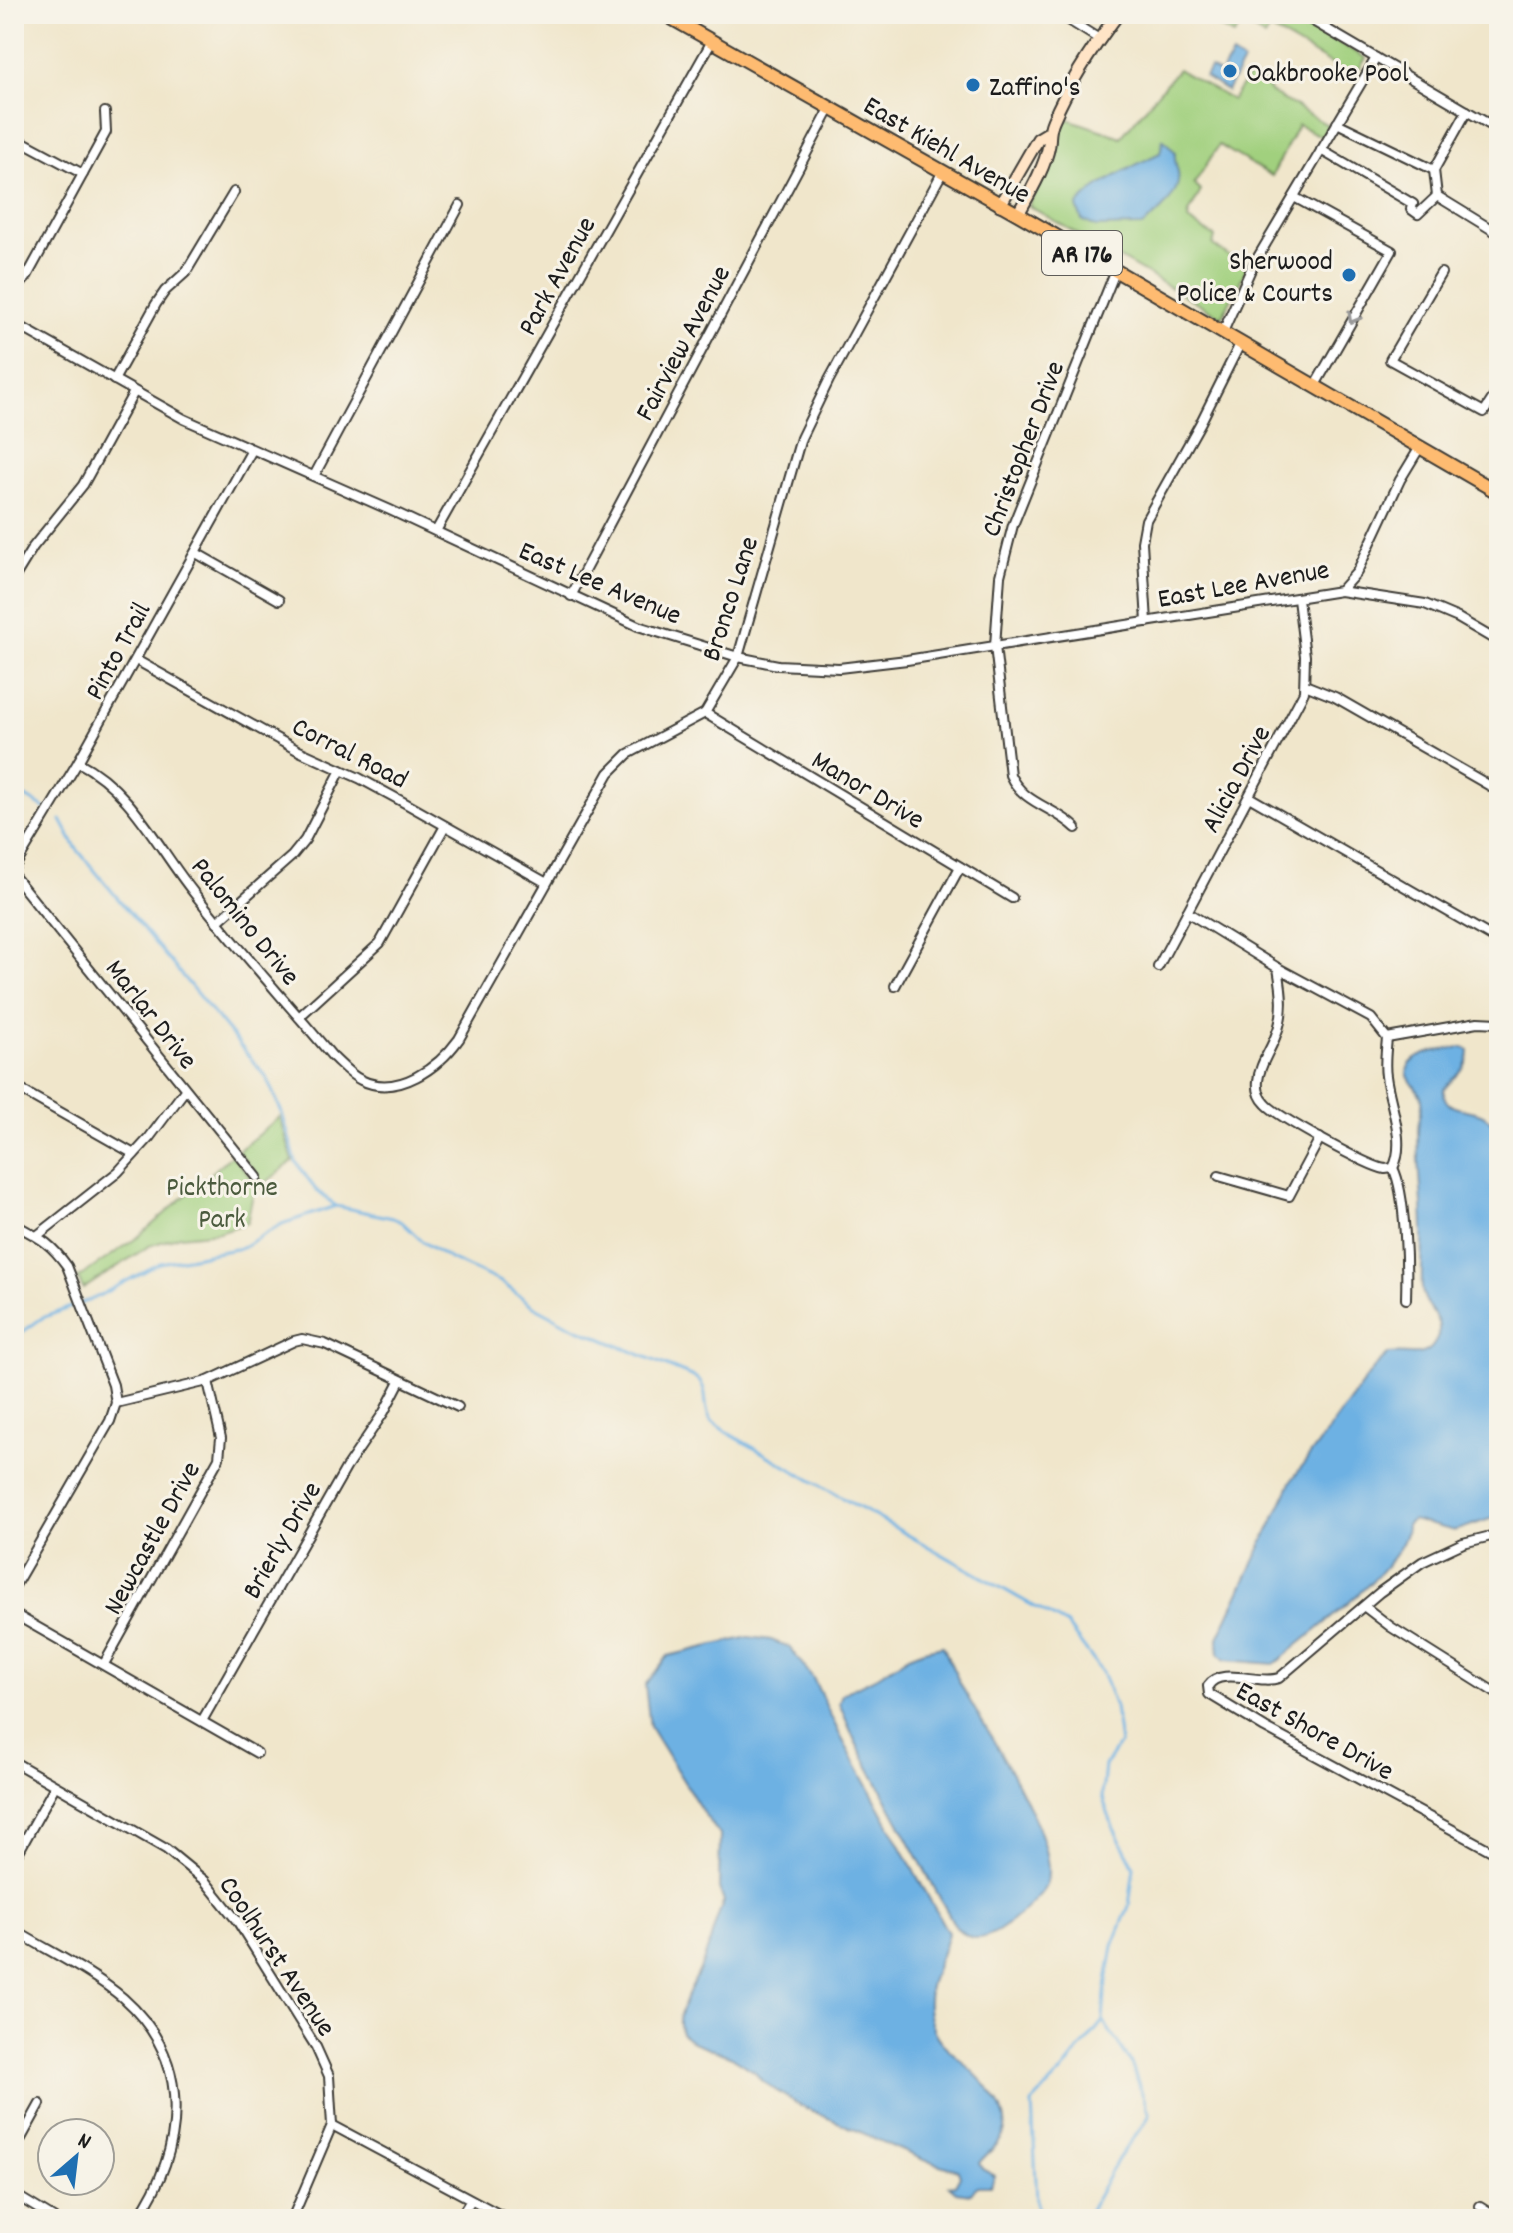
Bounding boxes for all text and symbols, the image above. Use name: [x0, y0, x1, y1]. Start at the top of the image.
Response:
place label: Oakbrooke Pool: [1246, 56, 1409, 96]
marker: Oakbrooke Pool: [1221, 62, 1239, 80]
place label: Zaffino's: [989, 70, 1080, 110]
marker: Zaffino's: [964, 76, 982, 94]
street label: East Kiehl Avenue: [854, 88, 1037, 216]
street label: Park Avenue: [510, 211, 609, 344]
road number: AR 176: [1042, 231, 1122, 275]
place label: Sherwood Police & Courts: [1176, 244, 1333, 316]
street label: Fairview Avenue: [628, 259, 743, 429]
marker: Sherwood Police & Courts: [1340, 266, 1358, 284]
one-way arrow: [1347, 309, 1363, 324]
street label: Christopher Drive: [974, 356, 1078, 544]
street label: Bronco Lane: [694, 532, 772, 667]
street label: East Lee Avenue: [511, 533, 687, 638]
street label: East Lee Avenue: [1155, 552, 1333, 622]
street label: Pinto Trail: [77, 596, 164, 709]
street label: Corral Road: [284, 709, 414, 802]
street label: Alicia Drive: [1193, 719, 1284, 841]
street label: Manor Drive: [802, 743, 931, 842]
street label: Palomino Drive: [179, 850, 307, 996]
street label: Marlar Drive: [93, 952, 205, 1080]
park label: Pickthorne Park: [166, 1170, 278, 1242]
street label: Newcastle Drive: [96, 1455, 213, 1623]
street label: Brierly Drive: [235, 1475, 334, 1608]
street label: East Shore Drive: [1227, 1673, 1400, 1793]
street label: Coolhurst Avenue: [206, 1870, 343, 2046]
north arrow: [36, 2117, 116, 2197]
text: N: [72, 2126, 96, 2159]

